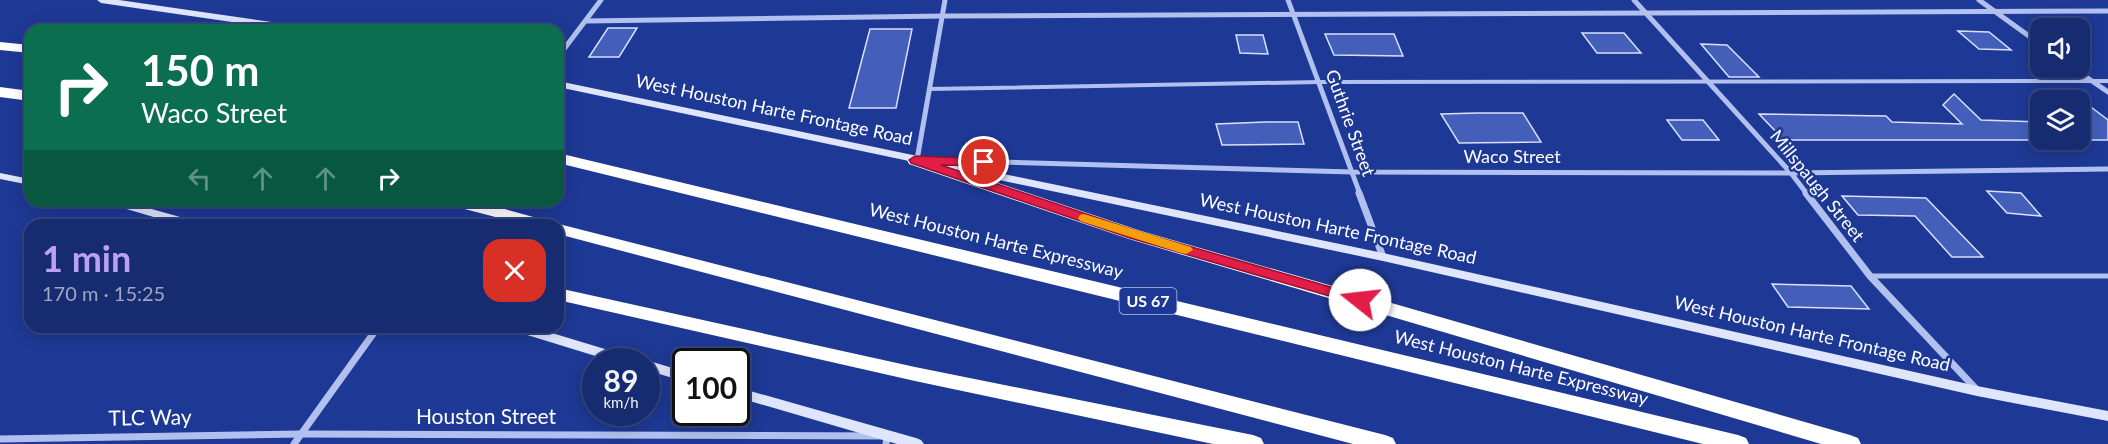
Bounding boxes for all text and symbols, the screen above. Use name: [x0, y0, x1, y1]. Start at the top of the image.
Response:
map controls: [2030, 18, 2090, 150]
button: sound: [2030, 18, 2090, 78]
text: 150 m: [141, 45, 259, 95]
icon: right: [42, 48, 120, 126]
street label: Guthrie Street: [1321, 66, 1381, 180]
street label: West Houston Harte Frontage Road: [634, 69, 915, 149]
button: layers: [2030, 90, 2090, 150]
text: Waco Street: [141, 96, 287, 129]
street label: Millspaugh Street: [1766, 125, 1870, 246]
pin: [958, 136, 1009, 187]
icon: arrive: [967, 145, 1000, 178]
street label: Waco Street: [1463, 145, 1561, 167]
icon: left: [183, 162, 216, 195]
icon: ahead: [246, 162, 279, 195]
icon: ahead: [309, 162, 342, 195]
icon: right: [372, 162, 405, 195]
street label: West Houston Harte Frontage Road: [1198, 188, 1479, 268]
street label: West Houston Harte Expressway: [867, 198, 1126, 282]
text: 1 min: [42, 236, 131, 280]
button: close: [483, 239, 546, 302]
position arrow: [1328, 268, 1392, 332]
text: 170 m · 15:25: [42, 281, 165, 305]
road number: US 67: [1120, 288, 1176, 314]
street label: West Houston Harte Frontage Road: [1672, 291, 1952, 376]
street label: West Houston Harte Expressway: [1392, 325, 1651, 409]
speed limit sign: 100: [672, 348, 750, 426]
text: 89: [604, 362, 638, 398]
text: km/h: [603, 393, 639, 411]
street label: TLC Way: [108, 403, 192, 430]
street label: Houston Street: [416, 403, 557, 428]

